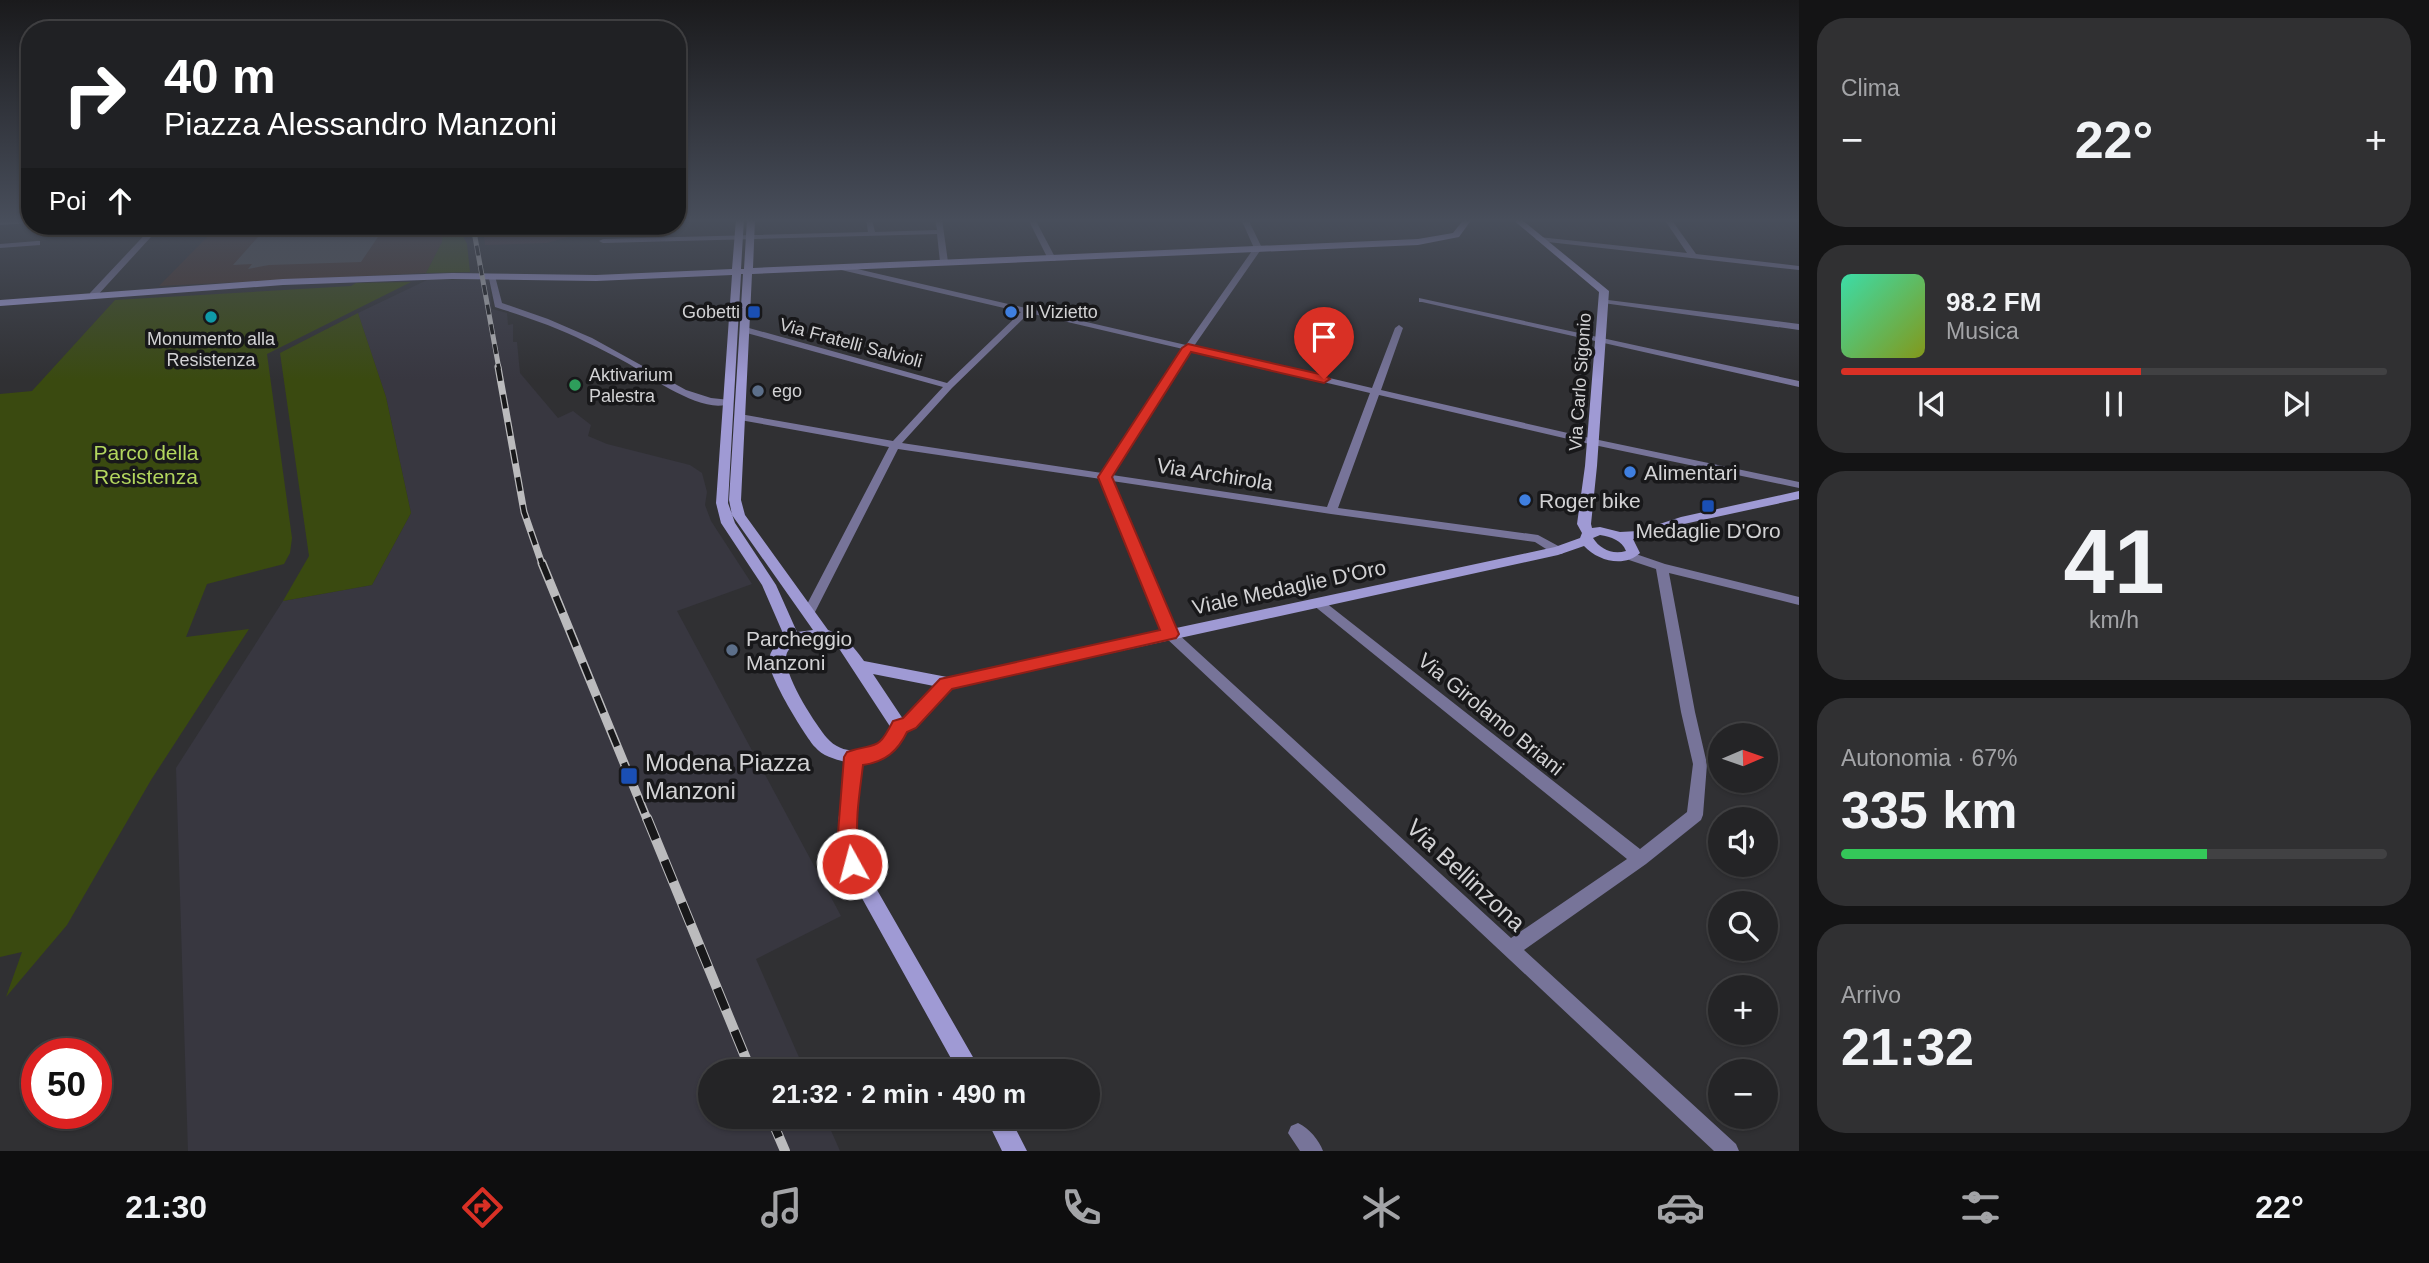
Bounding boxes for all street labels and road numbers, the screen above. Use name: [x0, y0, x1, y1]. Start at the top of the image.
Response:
street label: Via Carlo Sigonio: [1565, 312, 1595, 452]
street label: Via Fratelli Salvioli: [778, 314, 924, 372]
street label: Via Archirola: [1155, 453, 1275, 495]
street label: Viale Medaglie D'Oro: [1190, 555, 1388, 619]
street label: Via Girolamo Briani: [1414, 648, 1568, 780]
street label: Via Bellinzona: [1401, 813, 1531, 937]

